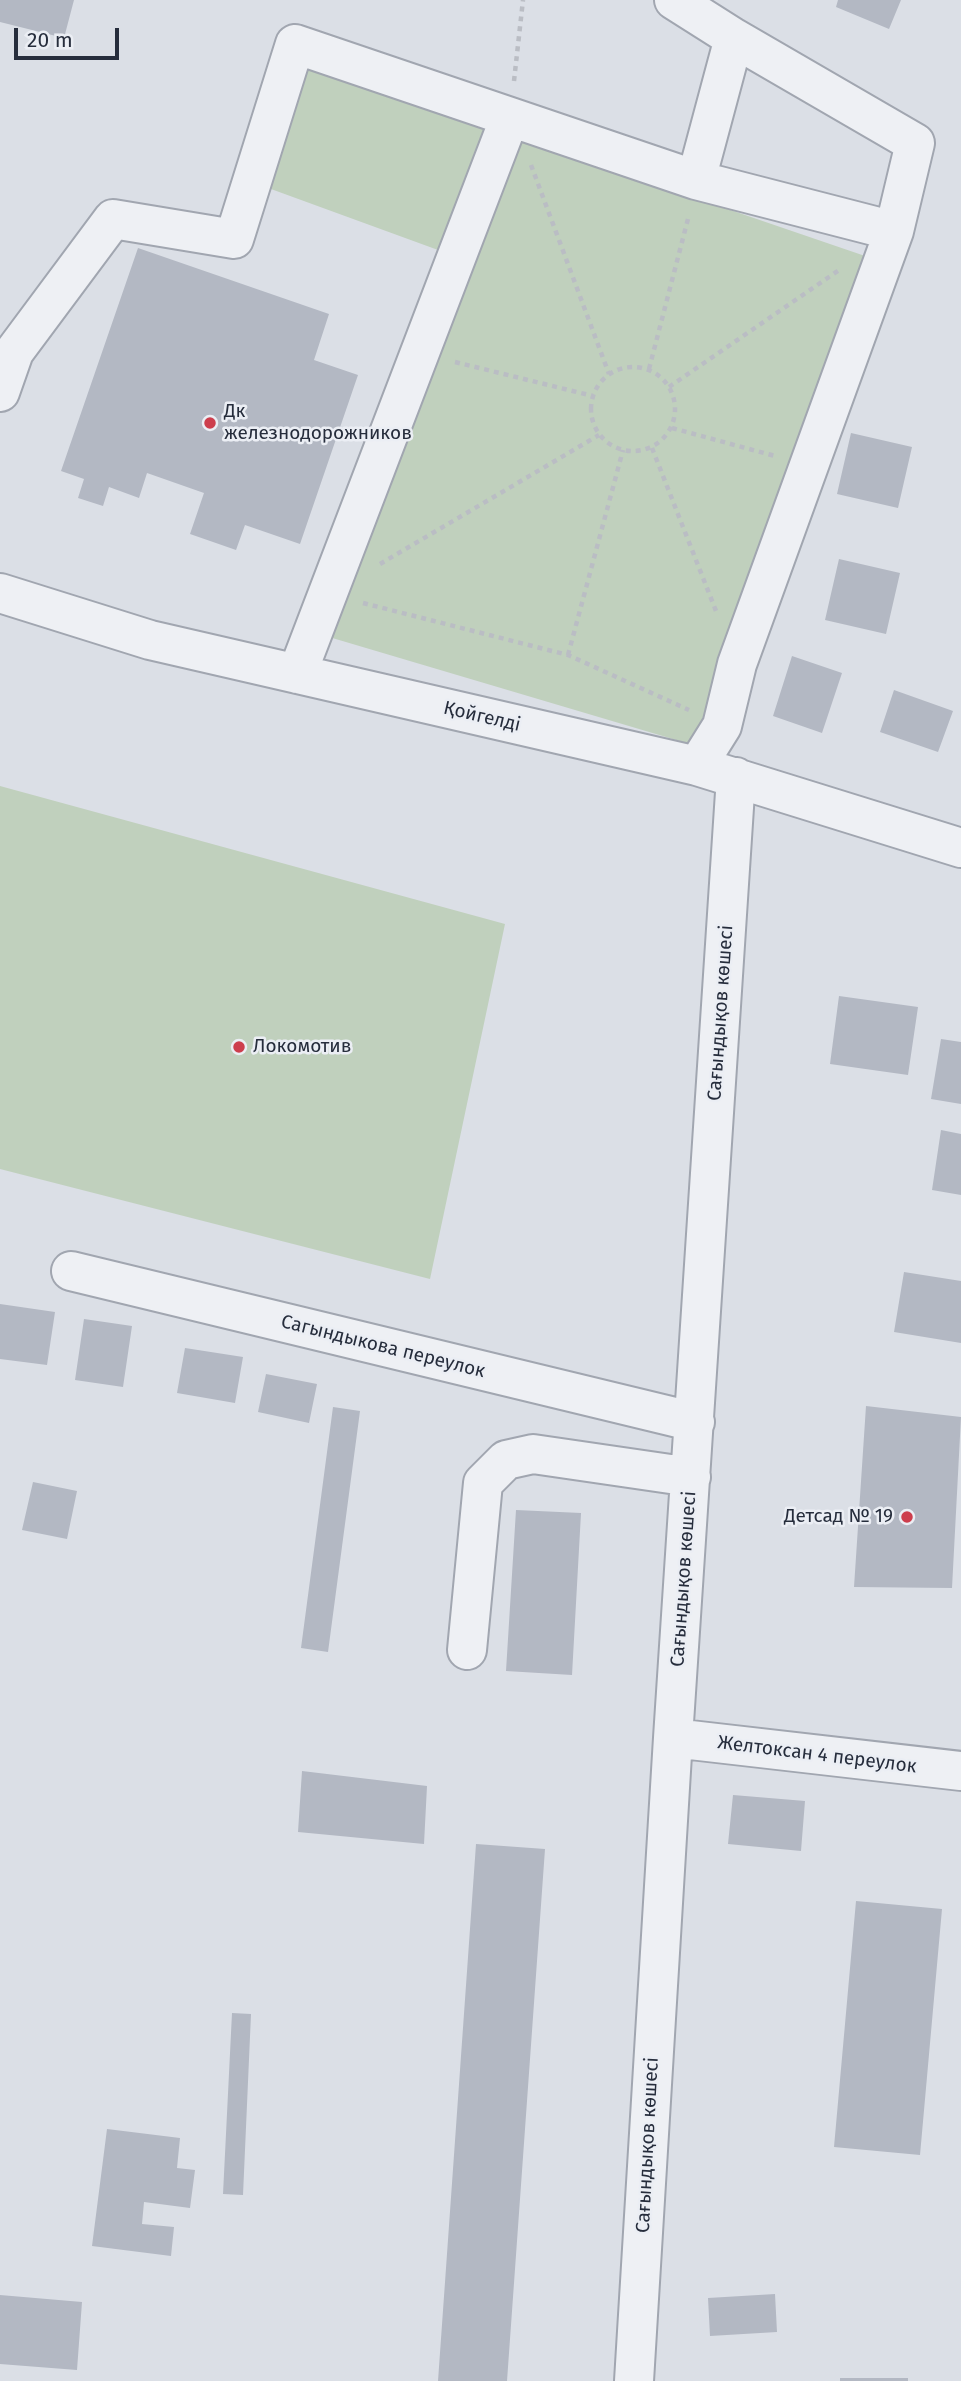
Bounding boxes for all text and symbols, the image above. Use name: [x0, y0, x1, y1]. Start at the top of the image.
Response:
scale bar: [18, 14, 122, 58]
text: 20 m: [27, 27, 73, 53]
place label: Дк железнодорожников: [224, 401, 412, 445]
marker: Дк железнодорожников: [202, 415, 218, 431]
street label: Қойгелді: [441, 697, 523, 737]
street label: Сағындықов көшесі: [703, 924, 739, 1102]
place label: Локомотив: [253, 1036, 351, 1058]
marker: Локомотив: [231, 1039, 247, 1055]
street label: Сагындыкова переулок: [279, 1311, 487, 1383]
street label: Сағындықов көшесі: [666, 1490, 702, 1668]
place label: Детсад № 19: [784, 1506, 893, 1528]
marker: Детсад № 19: [899, 1509, 915, 1525]
street label: Желтоксан 4 переулок: [716, 1731, 918, 1779]
street label: Сағындықов көшесі: [632, 2056, 664, 2234]

